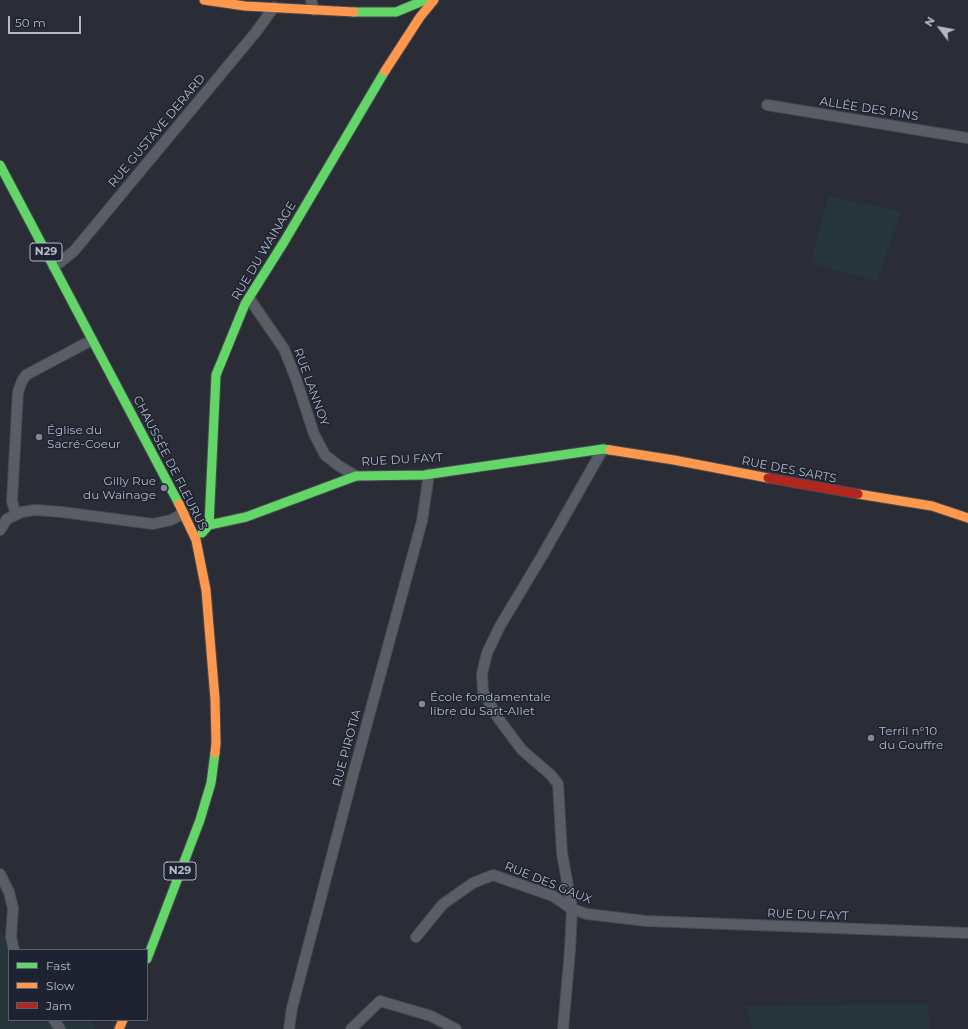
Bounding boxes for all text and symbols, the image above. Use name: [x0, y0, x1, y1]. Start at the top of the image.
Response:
scale bar: [10, 8, 83, 34]
north arrow: [920, 8, 960, 48]
text: N: [922, 14, 938, 29]
text: 50 m: [15, 15, 46, 30]
street label: RUE GUSTAVE DERARD: [105, 72, 209, 190]
street label: ALLÉE DES PINS: [819, 94, 919, 124]
street label: RUE DU WAINAGE: [229, 199, 299, 303]
road number: N29: [30, 243, 62, 261]
street label: RUE LANNOY: [290, 346, 332, 428]
street label: CHAUSSÉE DE FLEURUS: [130, 393, 210, 533]
place label: Église du Sacré-Coeur: [47, 423, 121, 451]
marker: Église du Sacré-Coeur: [34, 432, 44, 442]
street label: RUE DU FAYT: [361, 451, 443, 469]
street label: RUE DES SARTS: [740, 454, 838, 486]
place label: Gilly Rue du Wainage: [83, 474, 156, 502]
marker: Gilly Rue du Wainage: [159, 483, 169, 493]
place label: École fondamentale libre du Sart-Allet: [430, 690, 551, 718]
marker: École fondamentale libre du Sart-Allet: [417, 699, 427, 709]
street label: RUE PIROTIA: [330, 708, 364, 788]
place label: Terril n°10 du Gouffre: [879, 724, 943, 752]
marker: Terril n°10 du Gouffre: [866, 733, 876, 743]
street label: RUE DES GAUX: [502, 859, 594, 907]
road number: N29: [164, 862, 196, 880]
street label: RUE DU FAYT: [767, 906, 849, 924]
legend: [8, 949, 148, 1021]
text: Fast: [46, 958, 71, 973]
text: Slow: [46, 978, 75, 993]
text: Jam: [46, 998, 72, 1013]

